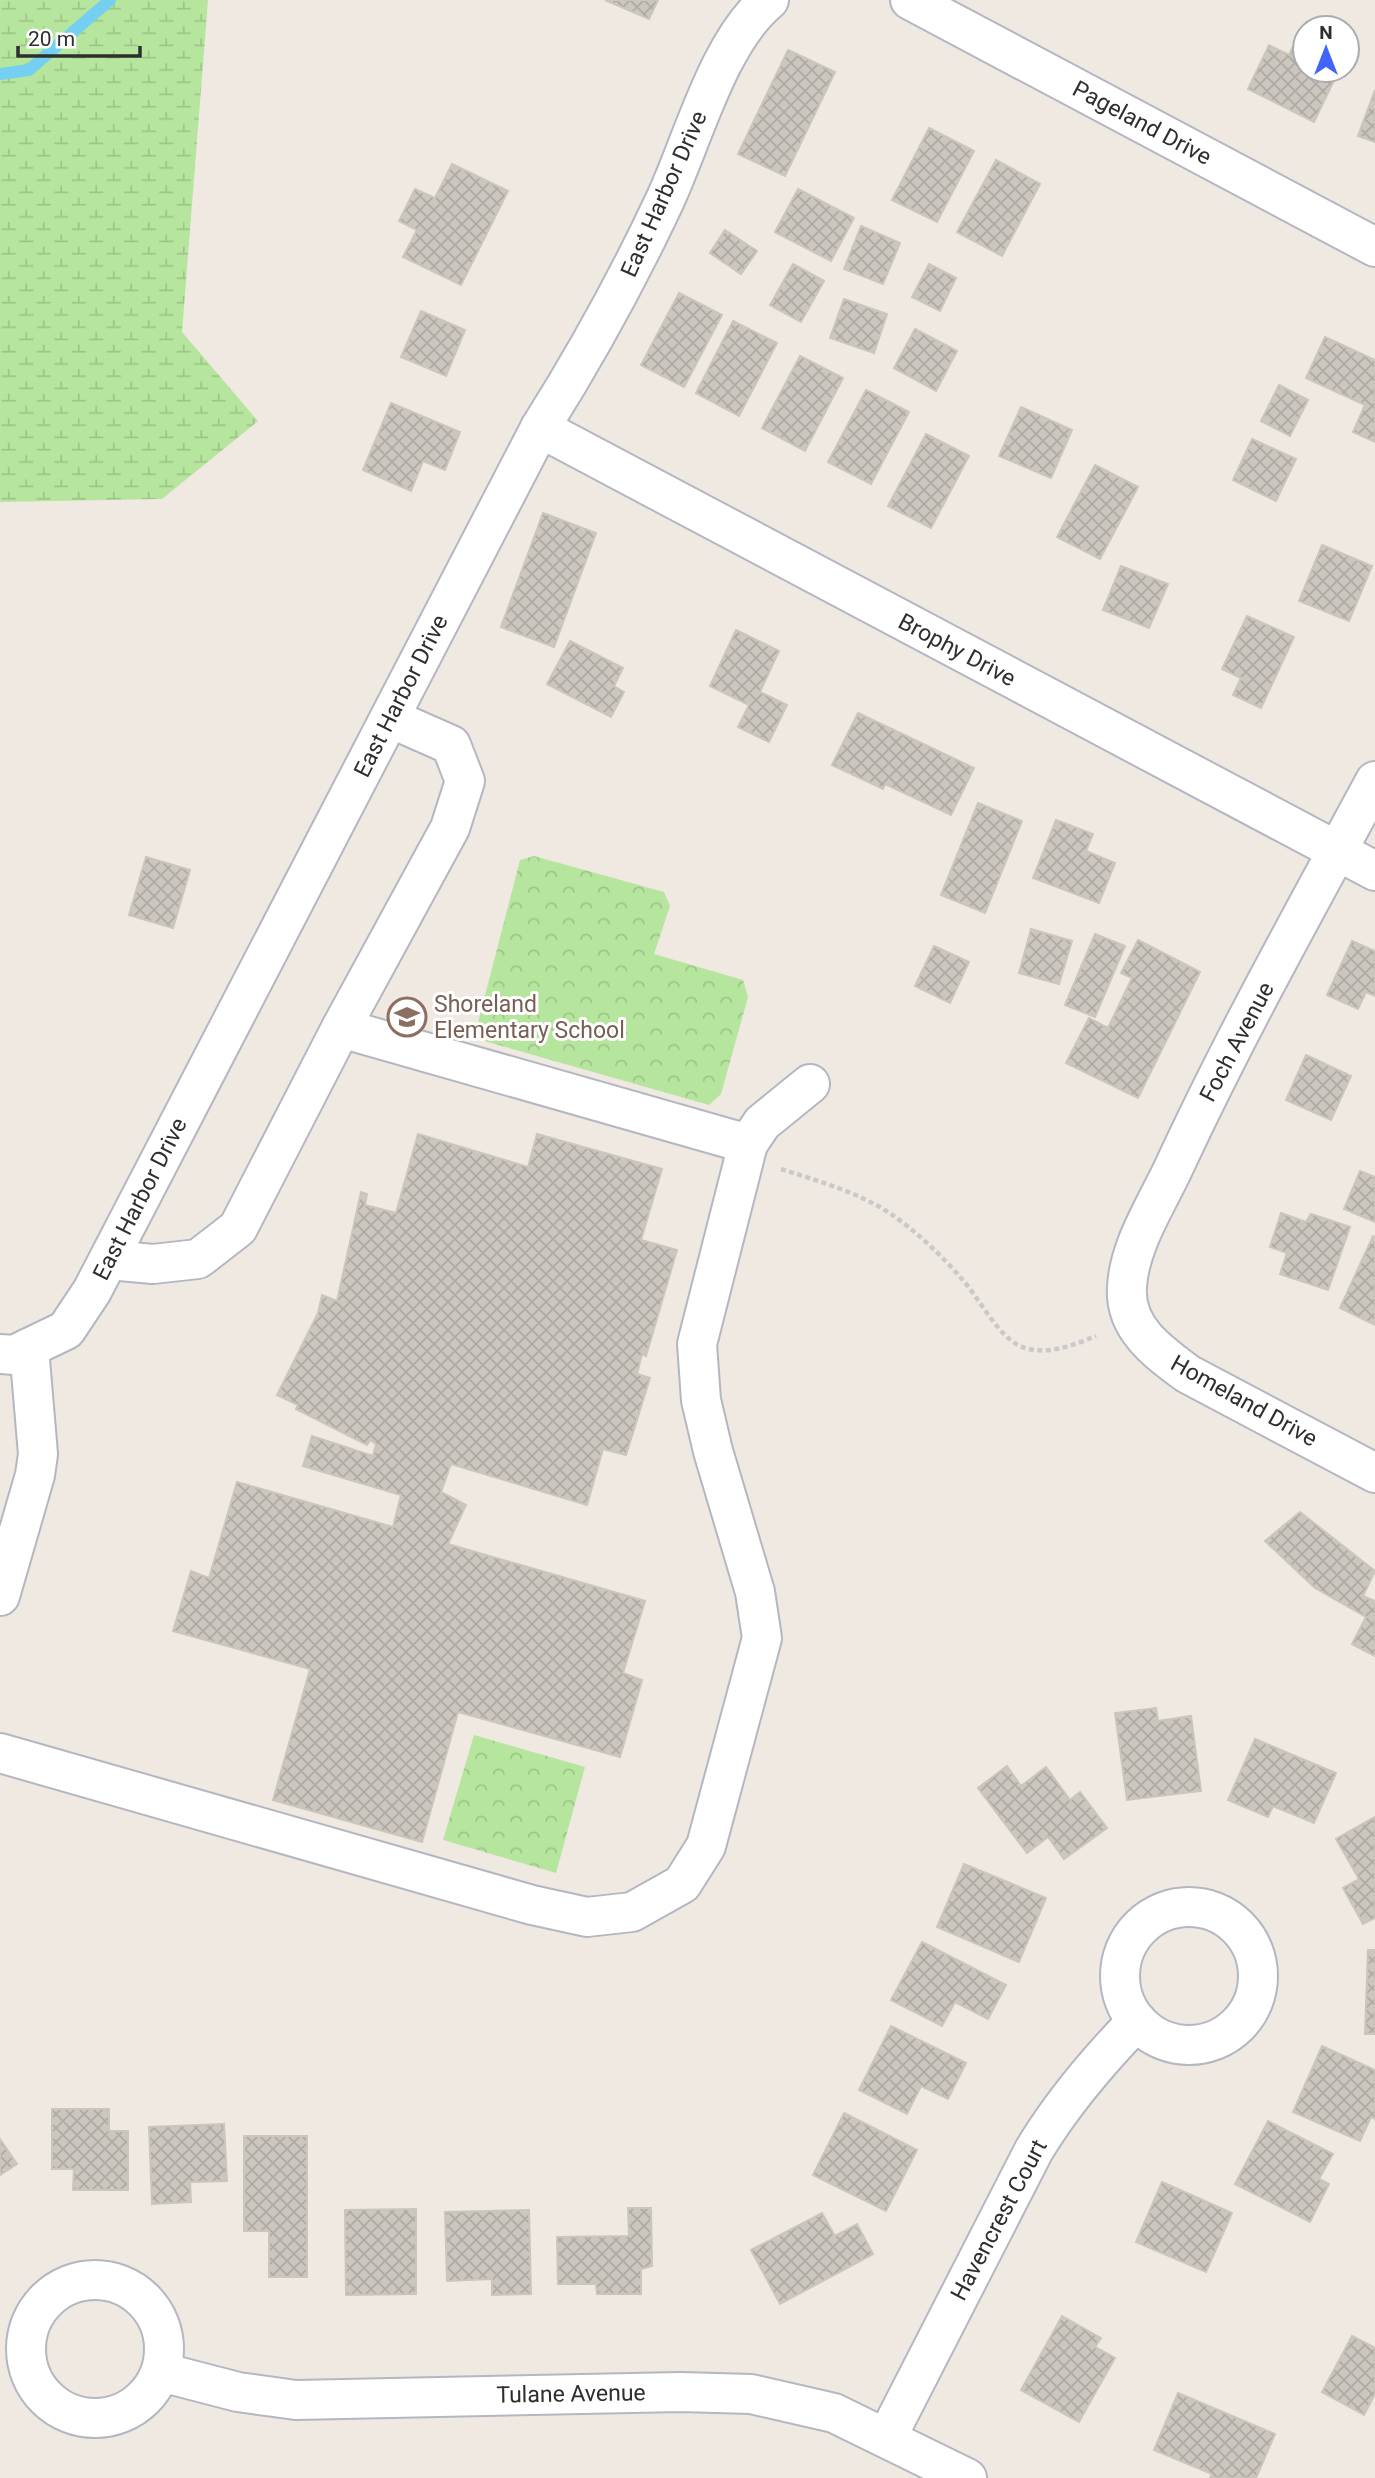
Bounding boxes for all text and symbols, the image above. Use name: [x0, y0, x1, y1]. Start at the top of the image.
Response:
scale bar: [18, 14, 140, 58]
north arrow: [1291, 14, 1361, 84]
text: N: [1319, 21, 1333, 44]
text: 20 m: [28, 27, 75, 51]
street label: Pageland Drive: [1068, 75, 1216, 171]
street label: East Harbor Drive: [615, 107, 713, 281]
street label: Brophy Drive: [894, 608, 1020, 692]
street label: East Harbor Drive: [348, 610, 454, 782]
street label: Foch Avenue: [1194, 978, 1280, 1106]
place label: Shoreland Elementary School: [434, 991, 625, 1044]
school or university icon: Shoreland Elementary School: [386, 996, 428, 1038]
street label: East Harbor Drive: [87, 1113, 193, 1285]
street label: Homeland Drive: [1166, 1350, 1322, 1452]
street label: Havencrest Court: [945, 2135, 1053, 2305]
street label: Tulane Avenue: [496, 2379, 646, 2409]

